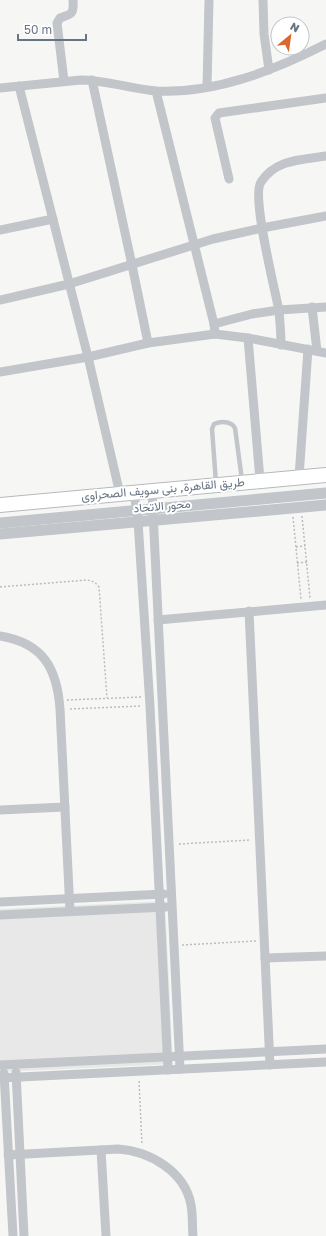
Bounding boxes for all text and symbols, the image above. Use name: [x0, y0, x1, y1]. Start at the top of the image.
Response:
scale bar: [18, 16, 86, 42]
north arrow: [270, 16, 310, 56]
text: N: [288, 19, 302, 35]
text: 50 m: [24, 22, 52, 37]
street label: طريق القاهرة, بنى سويف الصحراوى: [81, 474, 246, 504]
street label: محور الاتحاد: [133, 496, 191, 516]

